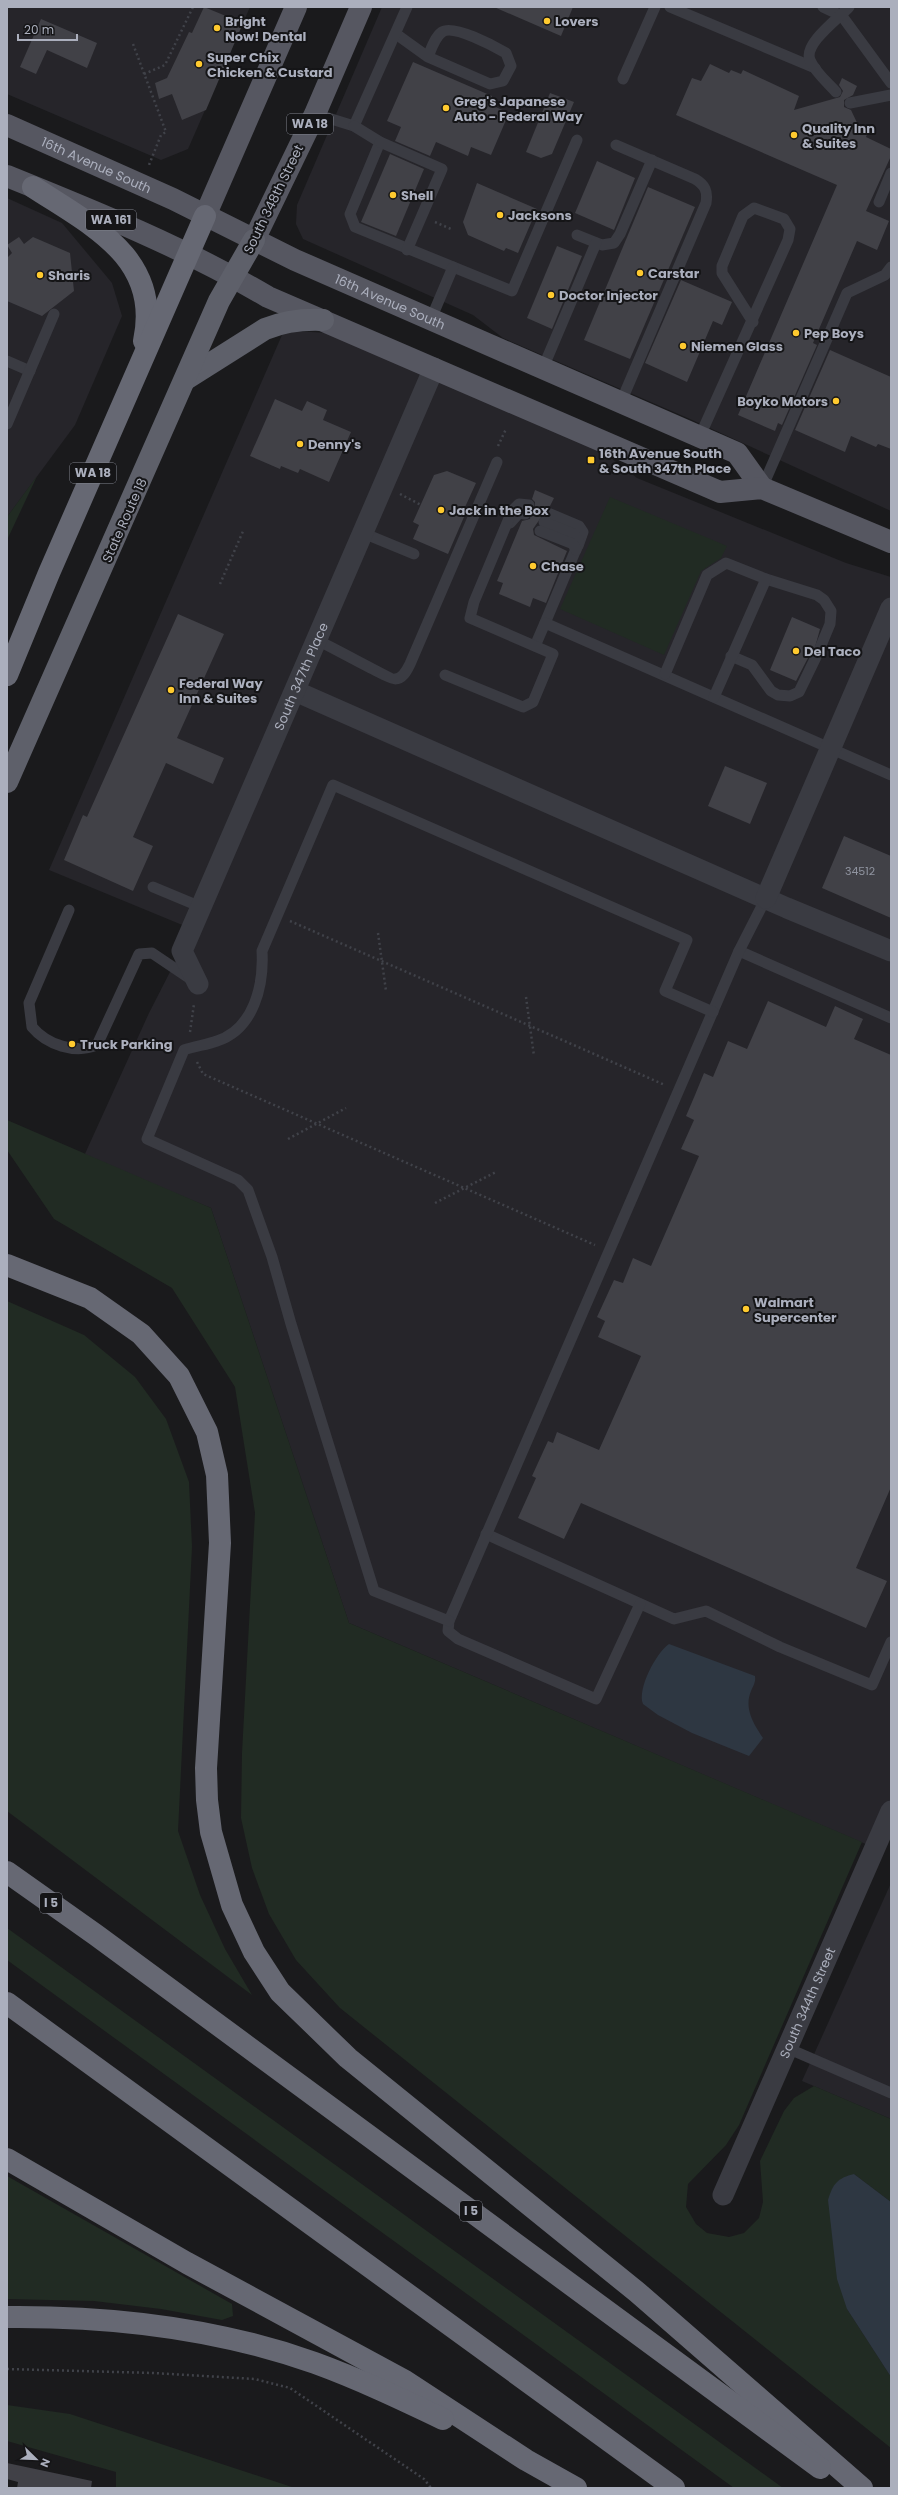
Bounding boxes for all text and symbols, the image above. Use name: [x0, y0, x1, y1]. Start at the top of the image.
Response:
place label: Bright Now! Dental: [225, 12, 306, 46]
place label: Lovers: [555, 12, 598, 31]
scale bar: [18, 16, 77, 42]
marker: Lovers: [542, 16, 552, 26]
text: 20 m: [24, 21, 54, 38]
marker: Bright Now! Dental: [212, 23, 222, 33]
place label: Super Chix Chicken & Custard: [207, 48, 333, 82]
marker: Super Chix Chicken & Custard: [194, 59, 204, 69]
place label: Greg's Japanese Auto - Federal Way: [454, 92, 583, 126]
marker: Greg's Japanese Auto - Federal Way: [441, 103, 451, 113]
road number: WA 18: [287, 114, 333, 134]
place label: Quality Inn & Suites: [802, 119, 875, 153]
marker: Quality Inn & Suites: [789, 130, 799, 140]
street label: 16th Avenue South: [38, 133, 154, 198]
street label: South 348th Street: [239, 141, 308, 257]
place label: Shell: [401, 186, 434, 205]
marker: Shell: [388, 190, 398, 200]
place label: Jacksons: [508, 206, 572, 225]
road number: WA 161: [86, 210, 136, 230]
marker: Jacksons: [495, 210, 505, 220]
place label: Carstar: [648, 264, 700, 283]
place label: Sharis: [48, 266, 90, 285]
marker: Carstar: [635, 268, 645, 278]
marker: Sharis: [35, 270, 45, 280]
street label: 16th Avenue South: [332, 270, 448, 334]
place label: Doctor Injector: [559, 286, 658, 305]
marker: Doctor Injector: [546, 290, 556, 300]
place label: Pep Boys: [804, 324, 864, 343]
marker: Pep Boys: [791, 328, 801, 338]
place label: Niemen Glass: [691, 337, 783, 356]
marker: Niemen Glass: [678, 341, 688, 351]
place label: Boyko Motors: [737, 392, 828, 411]
marker: Boyko Motors: [831, 396, 841, 406]
place label: Denny's: [308, 435, 361, 454]
marker: Denny's: [295, 439, 305, 449]
place label: 16th Avenue South & South 347th Place: [599, 444, 731, 478]
marker: 16th Avenue South & South 347th Place: [586, 455, 596, 465]
road number: WA 18: [70, 463, 116, 483]
street label: State Route 18: [97, 475, 152, 565]
place label: Jack in the Box: [449, 501, 549, 520]
marker: Jack in the Box: [436, 505, 446, 515]
place label: Chase: [541, 557, 584, 576]
marker: Chase: [528, 561, 538, 571]
street label: South 347th Place: [270, 619, 333, 733]
place label: Del Taco: [804, 642, 861, 661]
marker: Del Taco: [791, 646, 801, 656]
place label: Federal Way Inn & Suites: [179, 674, 263, 708]
marker: Federal Way Inn & Suites: [166, 685, 176, 695]
house number: 34512: [845, 863, 875, 879]
place label: Truck Parking: [80, 1035, 173, 1054]
marker: Truck Parking: [67, 1039, 77, 1049]
place label: Walmart Supercenter: [754, 1293, 837, 1327]
marker: Walmart Supercenter: [741, 1304, 751, 1314]
road number: I 5: [40, 1893, 62, 1913]
street label: South 344th Street: [775, 1944, 840, 2061]
road number: I 5: [460, 2201, 482, 2221]
north arrow: [16, 2439, 56, 2479]
text: N: [36, 2456, 54, 2470]

